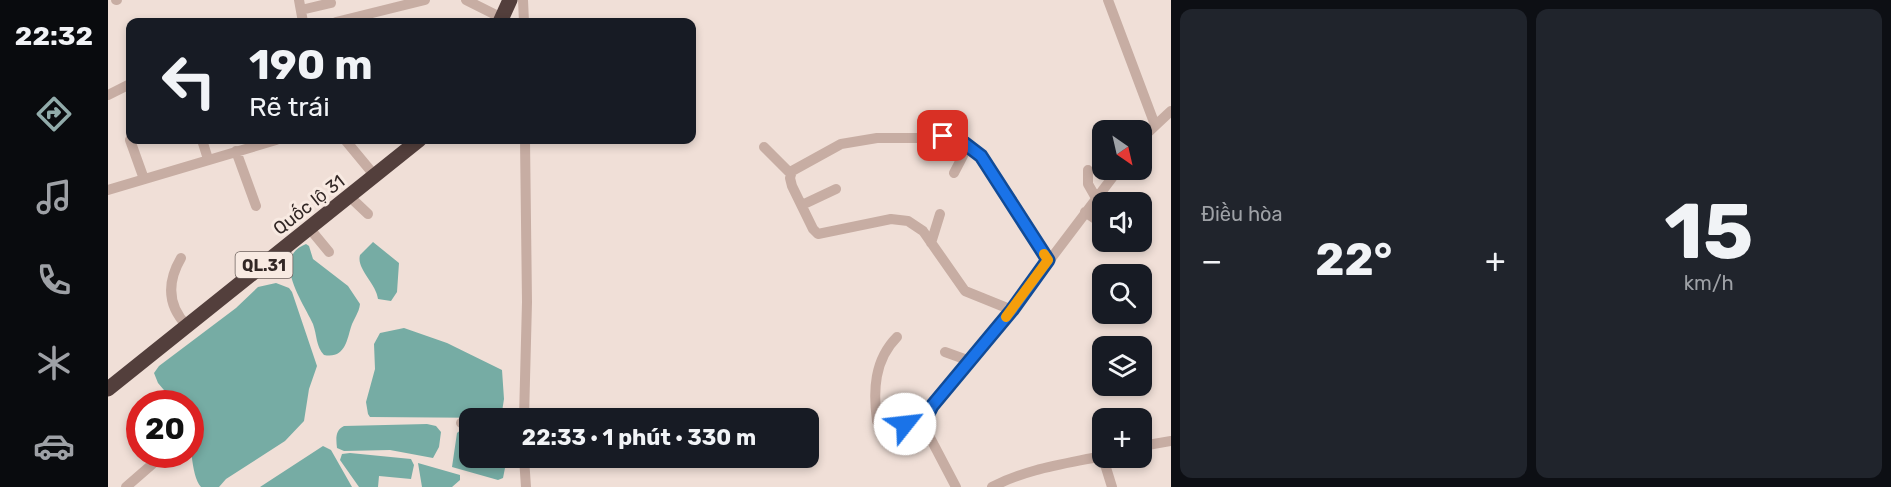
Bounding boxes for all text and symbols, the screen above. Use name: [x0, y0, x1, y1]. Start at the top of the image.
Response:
text: 22:32: [15, 20, 93, 52]
text: 190 m: [249, 40, 373, 90]
icon: left: [150, 42, 228, 120]
text: Rẽ trái: [249, 91, 330, 123]
icon: directions: [33, 93, 75, 135]
pin: [917, 110, 968, 161]
icon: arrive: [926, 119, 959, 152]
north arrow: [1092, 120, 1152, 180]
map controls: [1092, 120, 1152, 468]
street label: Quốc lộ 31: [268, 170, 349, 240]
icon: music: [33, 176, 75, 218]
text: 15: [1664, 185, 1753, 278]
button: sound: [1092, 192, 1152, 252]
text: Điều hòa: [1201, 202, 1283, 226]
text: 22°: [1315, 233, 1392, 286]
text: −: [1201, 241, 1222, 280]
text: +: [1485, 241, 1505, 280]
road number: QL.31: [236, 252, 292, 278]
icon: phone: [33, 259, 75, 301]
button: search: [1092, 264, 1152, 324]
text: km/h: [1684, 271, 1734, 295]
button: layers: [1092, 336, 1152, 396]
icon: climate: [33, 342, 75, 384]
speed limit sign: 20: [126, 390, 204, 468]
position arrow: [873, 392, 937, 456]
button: +: [1092, 408, 1152, 468]
text: 22:33 · 1 phút · 330 m: [522, 424, 756, 451]
icon: car: [33, 425, 75, 467]

